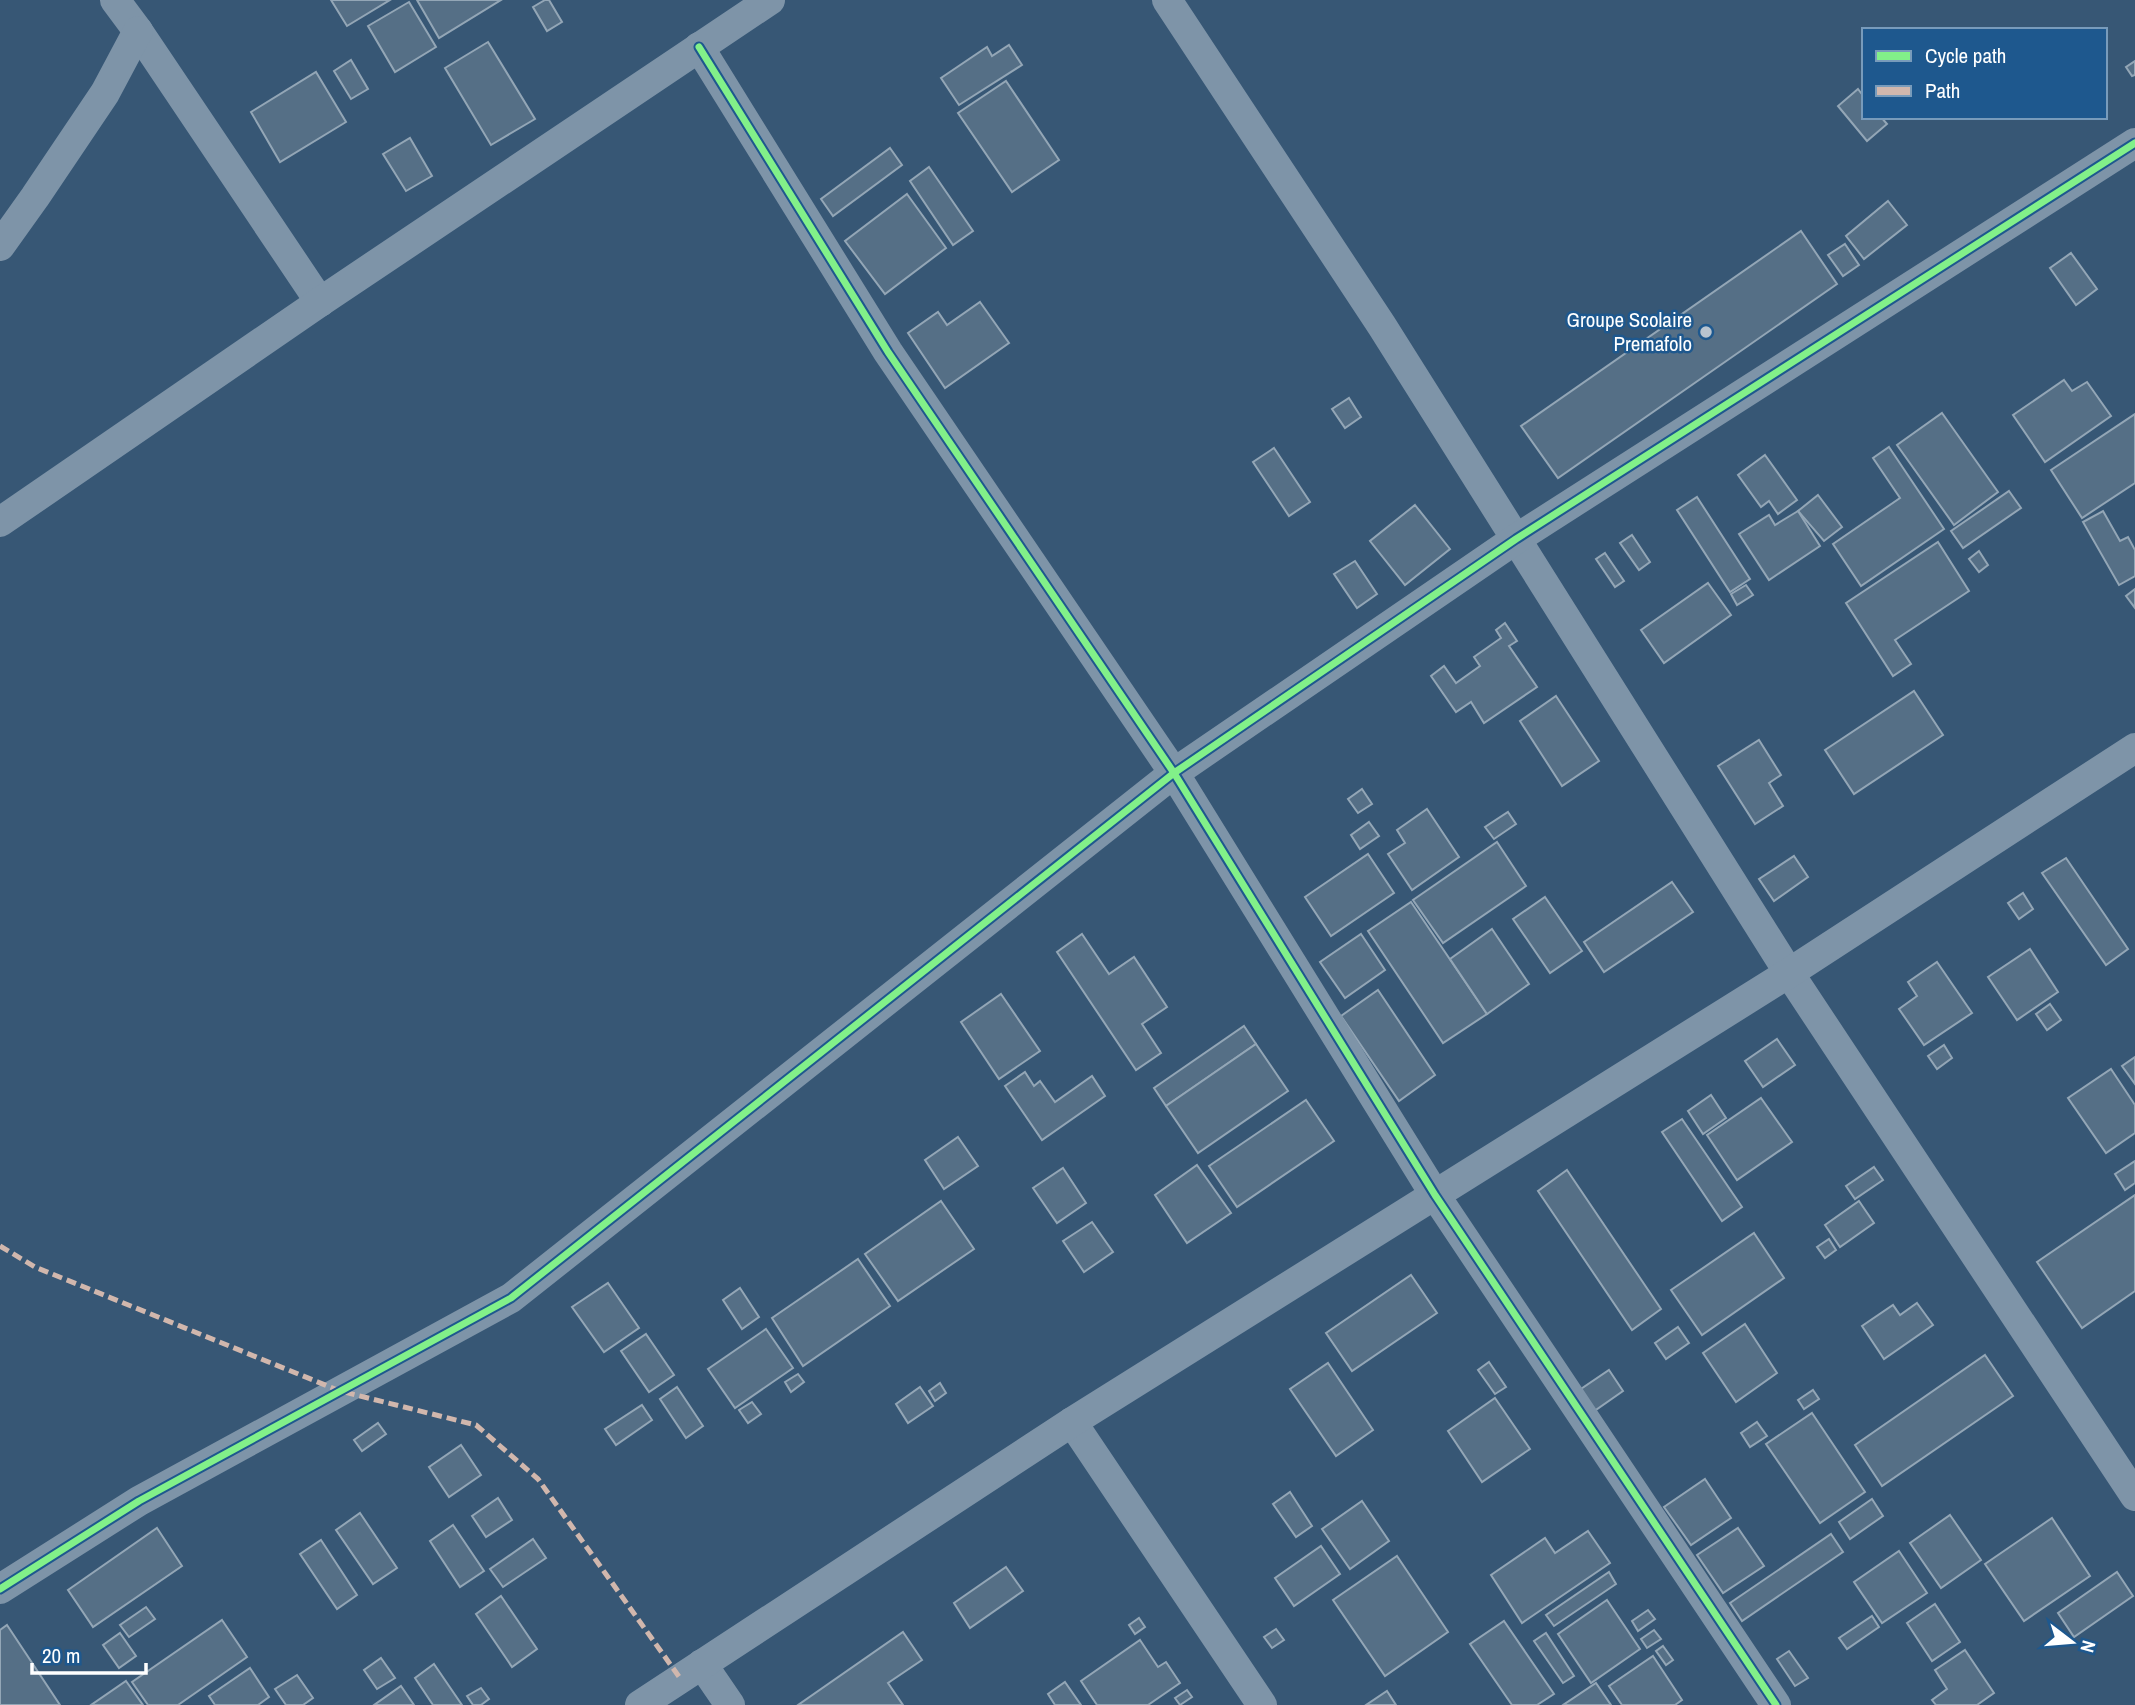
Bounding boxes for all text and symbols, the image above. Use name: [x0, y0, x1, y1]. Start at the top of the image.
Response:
legend: [1862, 28, 2107, 119]
text: Cycle path: [1925, 41, 2006, 70]
text: Path: [1925, 76, 1960, 105]
place label: Groupe Scolaire Premafolo: [1567, 305, 1692, 358]
marker: Groupe Scolaire Premafolo: [1698, 324, 1714, 340]
north arrow: [2037, 1607, 2107, 1677]
scale bar: [32, 1632, 145, 1676]
text: N: [2074, 1638, 2102, 1656]
text: 20 m: [42, 1641, 80, 1670]

